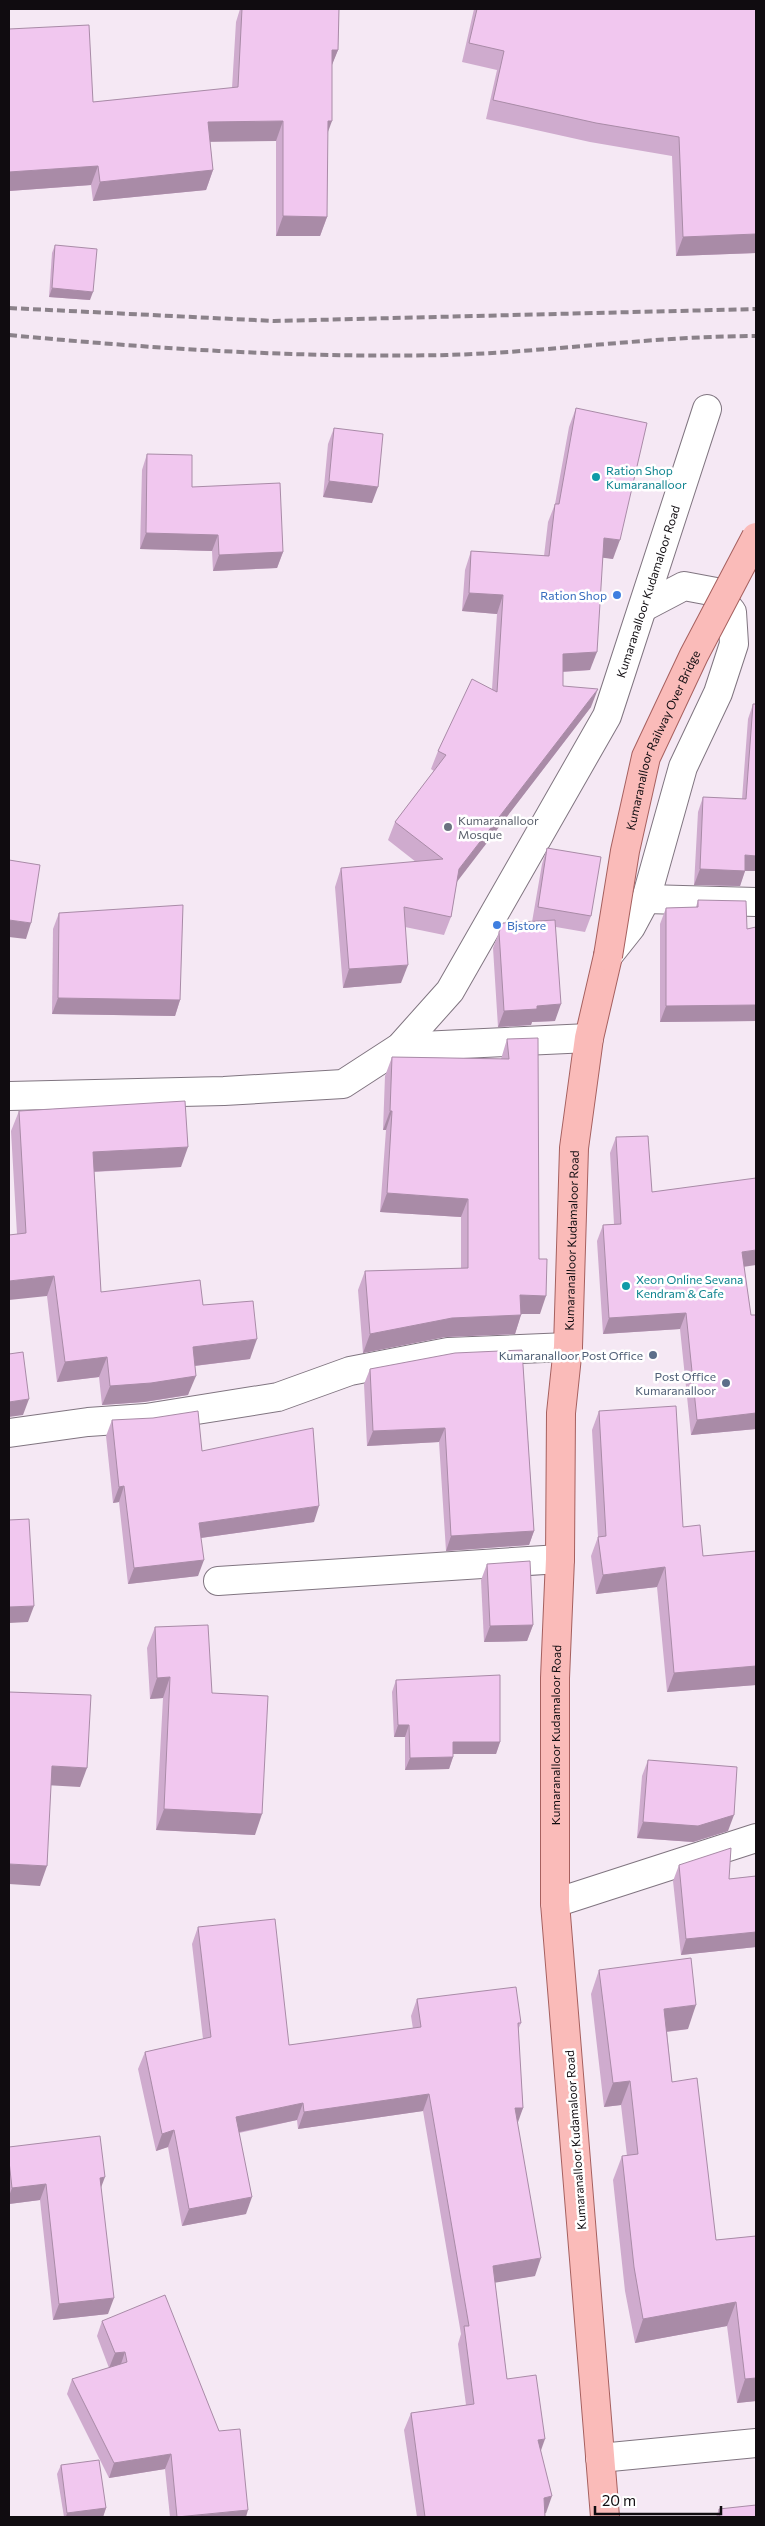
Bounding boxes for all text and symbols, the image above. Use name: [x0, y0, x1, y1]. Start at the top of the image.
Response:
place label: Ration Shop Kumaranalloor: [606, 463, 687, 491]
marker: Ration Shop Kumaranalloor: [590, 471, 602, 483]
street label: Kumaranalloor Kudamaloor Road: [613, 503, 682, 679]
place label: Ration Shop: [540, 588, 607, 602]
marker: Ration Shop: [611, 589, 623, 601]
street label: Kumaranalloor Railway Over Bridge: [623, 648, 702, 832]
place label: Kumaranalloor Mosque: [458, 813, 539, 841]
marker: Kumaranalloor Mosque: [442, 821, 454, 833]
place label: Bjstore: [507, 918, 546, 932]
marker: Bjstore: [491, 919, 503, 931]
street label: Kumaranalloor Kudamaloor Road: [561, 1150, 581, 1331]
place label: Xeon Online Sevana Kendram & Cafe: [636, 1272, 743, 1300]
marker: Xeon Online Sevana Kendram & Cafe: [620, 1280, 632, 1292]
place label: Kumaranalloor Post Office: [499, 1348, 643, 1362]
marker: Kumaranalloor Post Office: [647, 1349, 659, 1361]
place label: Post Office Kumaranalloor: [635, 1369, 716, 1397]
marker: Post Office Kumaranalloor: [720, 1377, 732, 1389]
street label: Kumaranalloor Kudamaloor Road: [548, 1645, 563, 1825]
street label: Kumaranalloor Kudamaloor Road: [562, 2050, 588, 2230]
scale bar: [595, 2484, 721, 2516]
text: 20 m: [602, 2491, 636, 2509]

